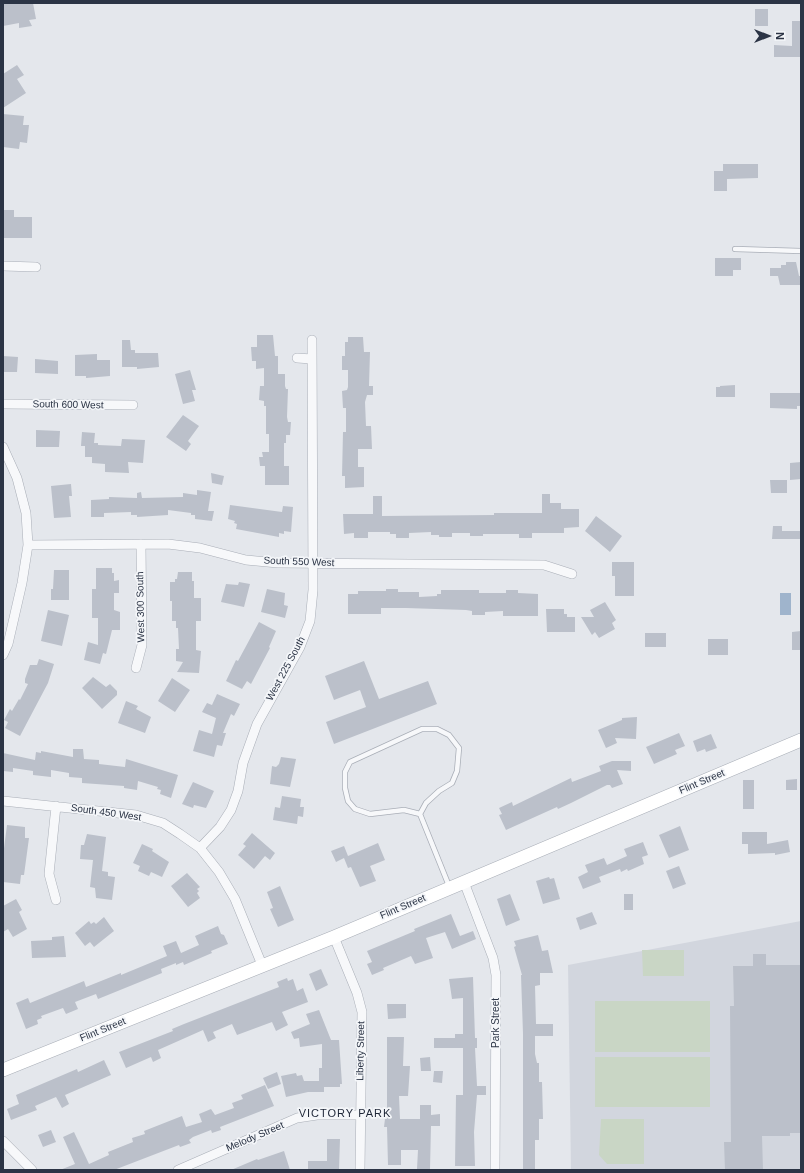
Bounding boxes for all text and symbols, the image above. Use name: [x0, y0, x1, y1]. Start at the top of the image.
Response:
north arrow: [748, 16, 788, 56]
text: N: [774, 32, 786, 40]
street label: South 600 West: [32, 398, 104, 412]
street label: South 550 West: [263, 555, 335, 569]
street label: West 300 South: [134, 571, 148, 643]
street label: West 225 South: [264, 635, 308, 703]
street label: Flint Street: [677, 767, 727, 797]
street label: South 450 West: [70, 802, 142, 824]
street label: Flint Street: [378, 892, 428, 922]
street label: Park Street: [490, 998, 502, 1048]
street label: Flint Street: [78, 1015, 128, 1045]
street label: Liberty Street: [354, 1021, 368, 1081]
district label: VICTORY PARK: [299, 1107, 391, 1121]
street label: Melody Street: [224, 1119, 286, 1155]

